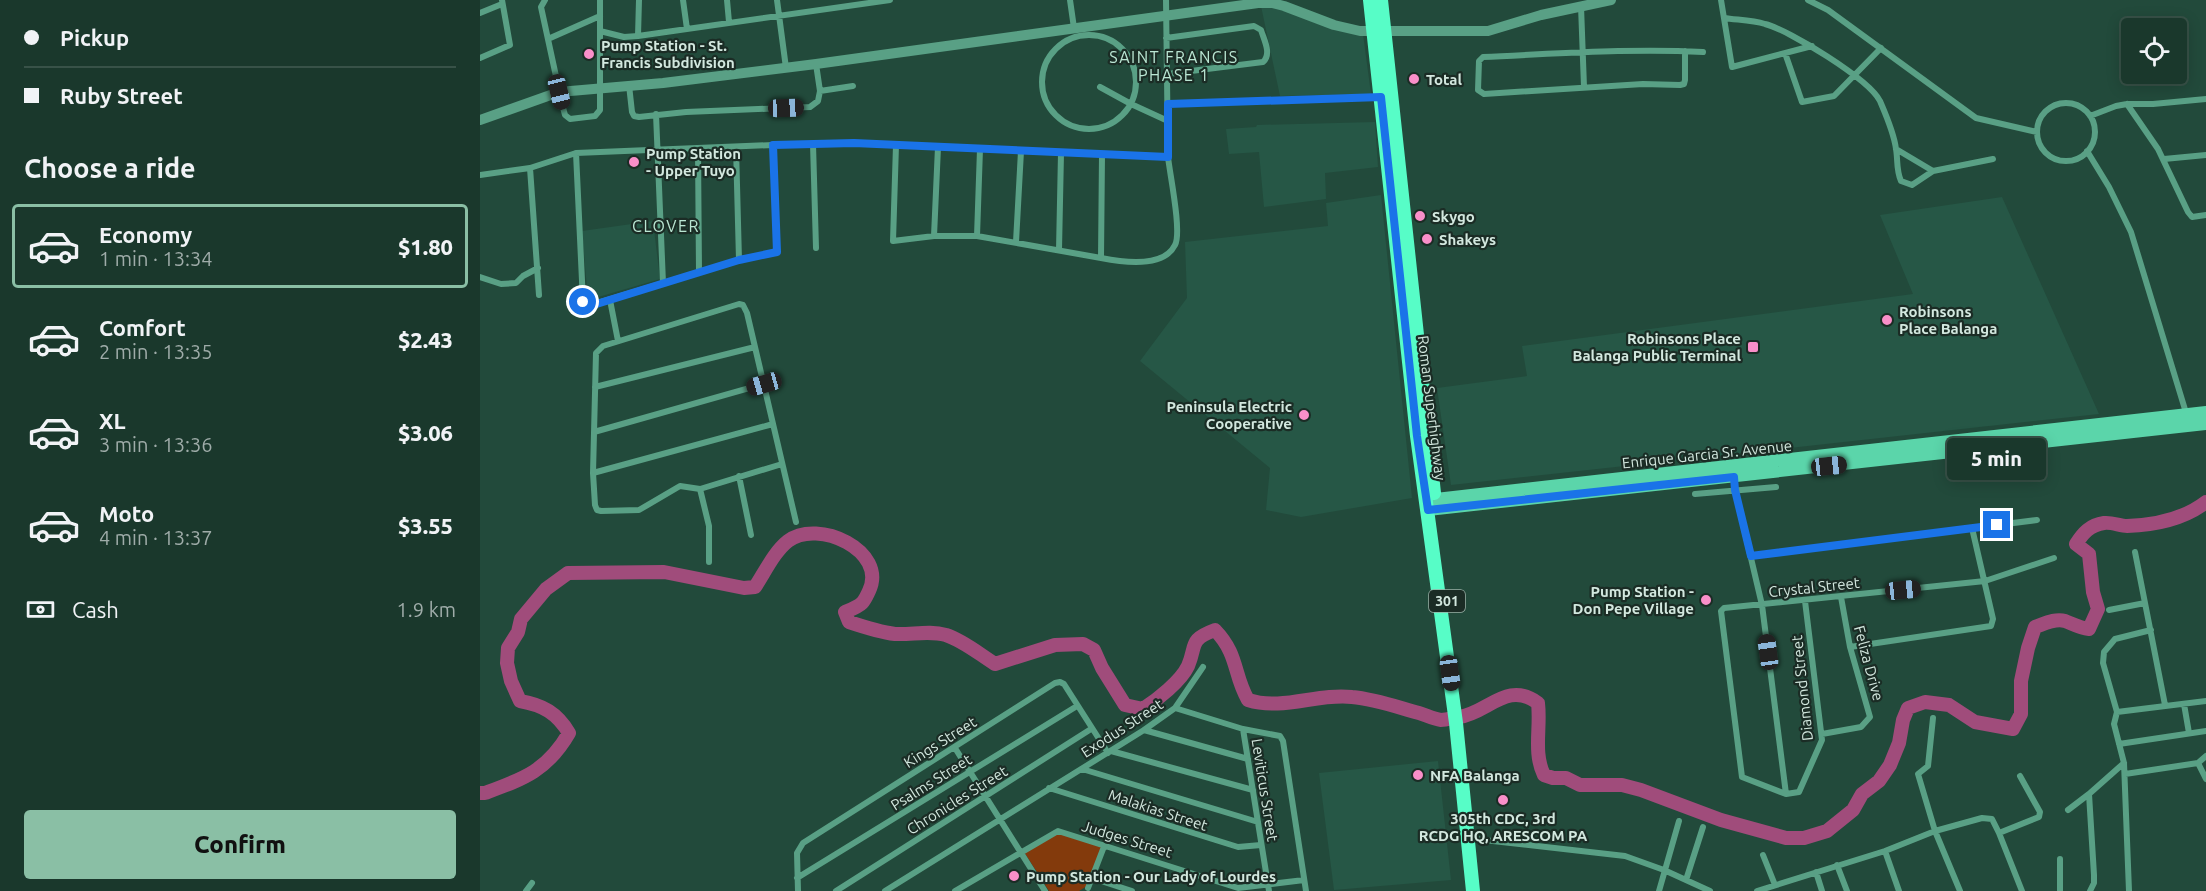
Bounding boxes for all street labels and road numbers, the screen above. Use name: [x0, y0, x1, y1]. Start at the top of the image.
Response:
street label: Roman Superhighway: [1415, 335, 1449, 481]
street label: Enrique Garcia Sr. Avenue: [1621, 437, 1793, 471]
street label: Crystal Street: [1767, 574, 1861, 600]
road number: 301: [1429, 590, 1465, 612]
street label: Feliza Drive: [1851, 624, 1887, 702]
street label: Diamond Street: [1788, 634, 1816, 742]
street label: Exodus Street: [1078, 695, 1166, 761]
street label: Kings Street: [901, 713, 979, 771]
street label: Leviticus Street: [1248, 737, 1282, 843]
street label: Psalms Street: [888, 750, 975, 814]
street label: Chronicles Street: [904, 762, 1011, 838]
street label: Malakias Street: [1106, 786, 1210, 834]
street label: Judges Street: [1080, 817, 1174, 861]

